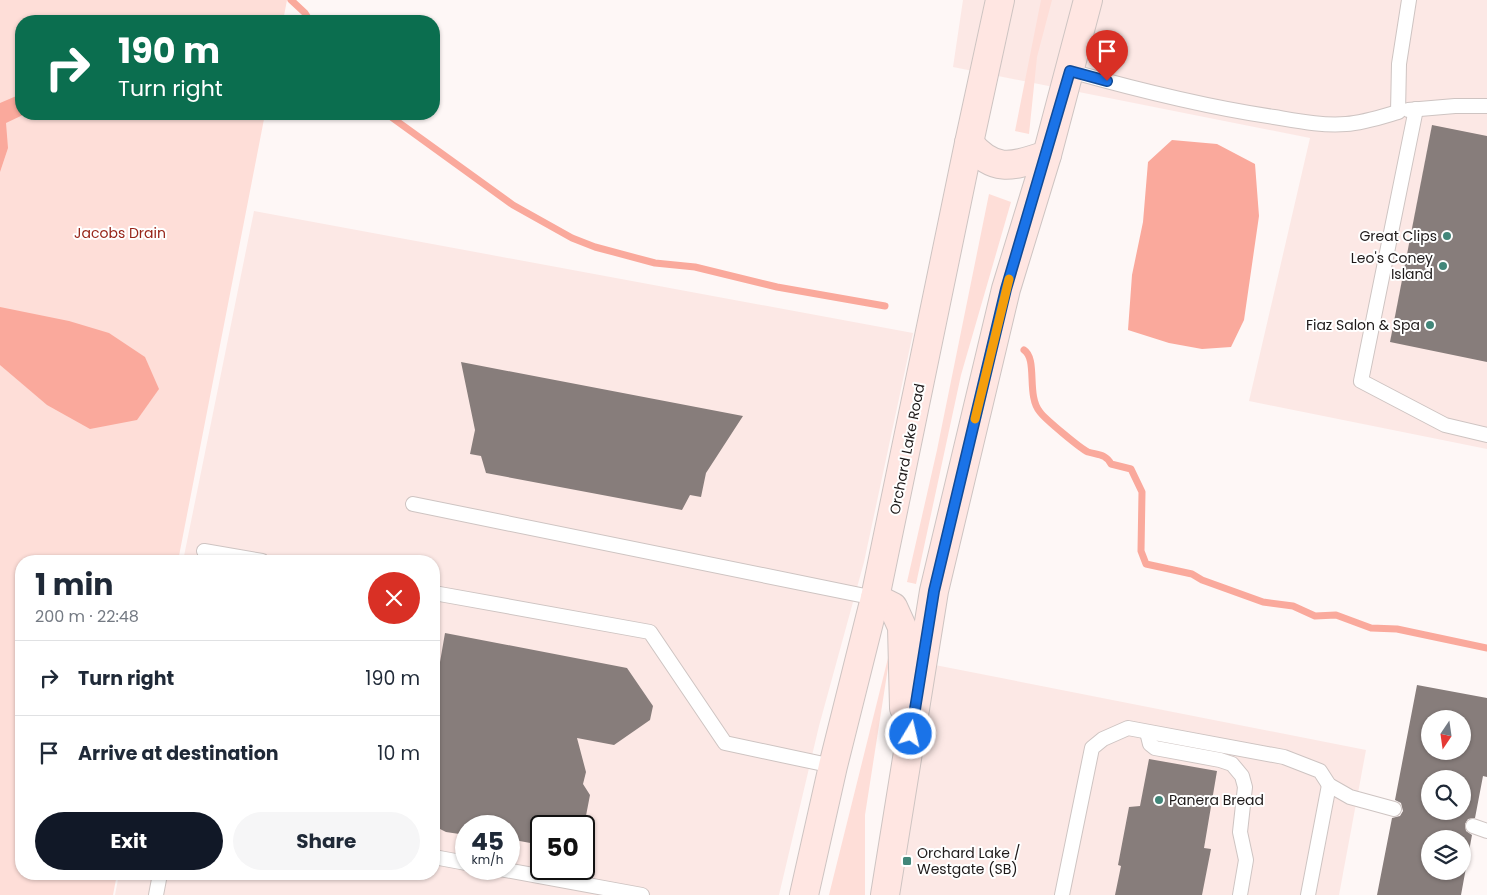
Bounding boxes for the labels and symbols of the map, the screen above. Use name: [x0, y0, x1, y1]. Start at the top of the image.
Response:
pin: [1086, 30, 1128, 81]
park label: Jacobs Drain: [74, 223, 166, 243]
place label: Great Clips: [1359, 226, 1437, 246]
marker: Great Clips: [1441, 230, 1453, 242]
place label: Leo's Coney Island: [1351, 248, 1433, 284]
marker: Leo's Coney Island: [1437, 260, 1449, 272]
place label: Fiaz Salon & Spa: [1306, 315, 1420, 335]
marker: Fiaz Salon & Spa: [1424, 319, 1436, 331]
street label: Orchard Lake Road: [884, 382, 930, 516]
position arrow: [884, 707, 936, 759]
north arrow: [1421, 710, 1471, 760]
place label: Panera Bread: [1169, 790, 1264, 810]
marker: Panera Bread: [1153, 794, 1165, 806]
speed limit sign: 50: [530, 815, 595, 880]
place label: Orchard Lake / Westgate (SB): [917, 843, 1020, 879]
marker: Orchard Lake / Westgate (SB): [901, 855, 913, 867]

